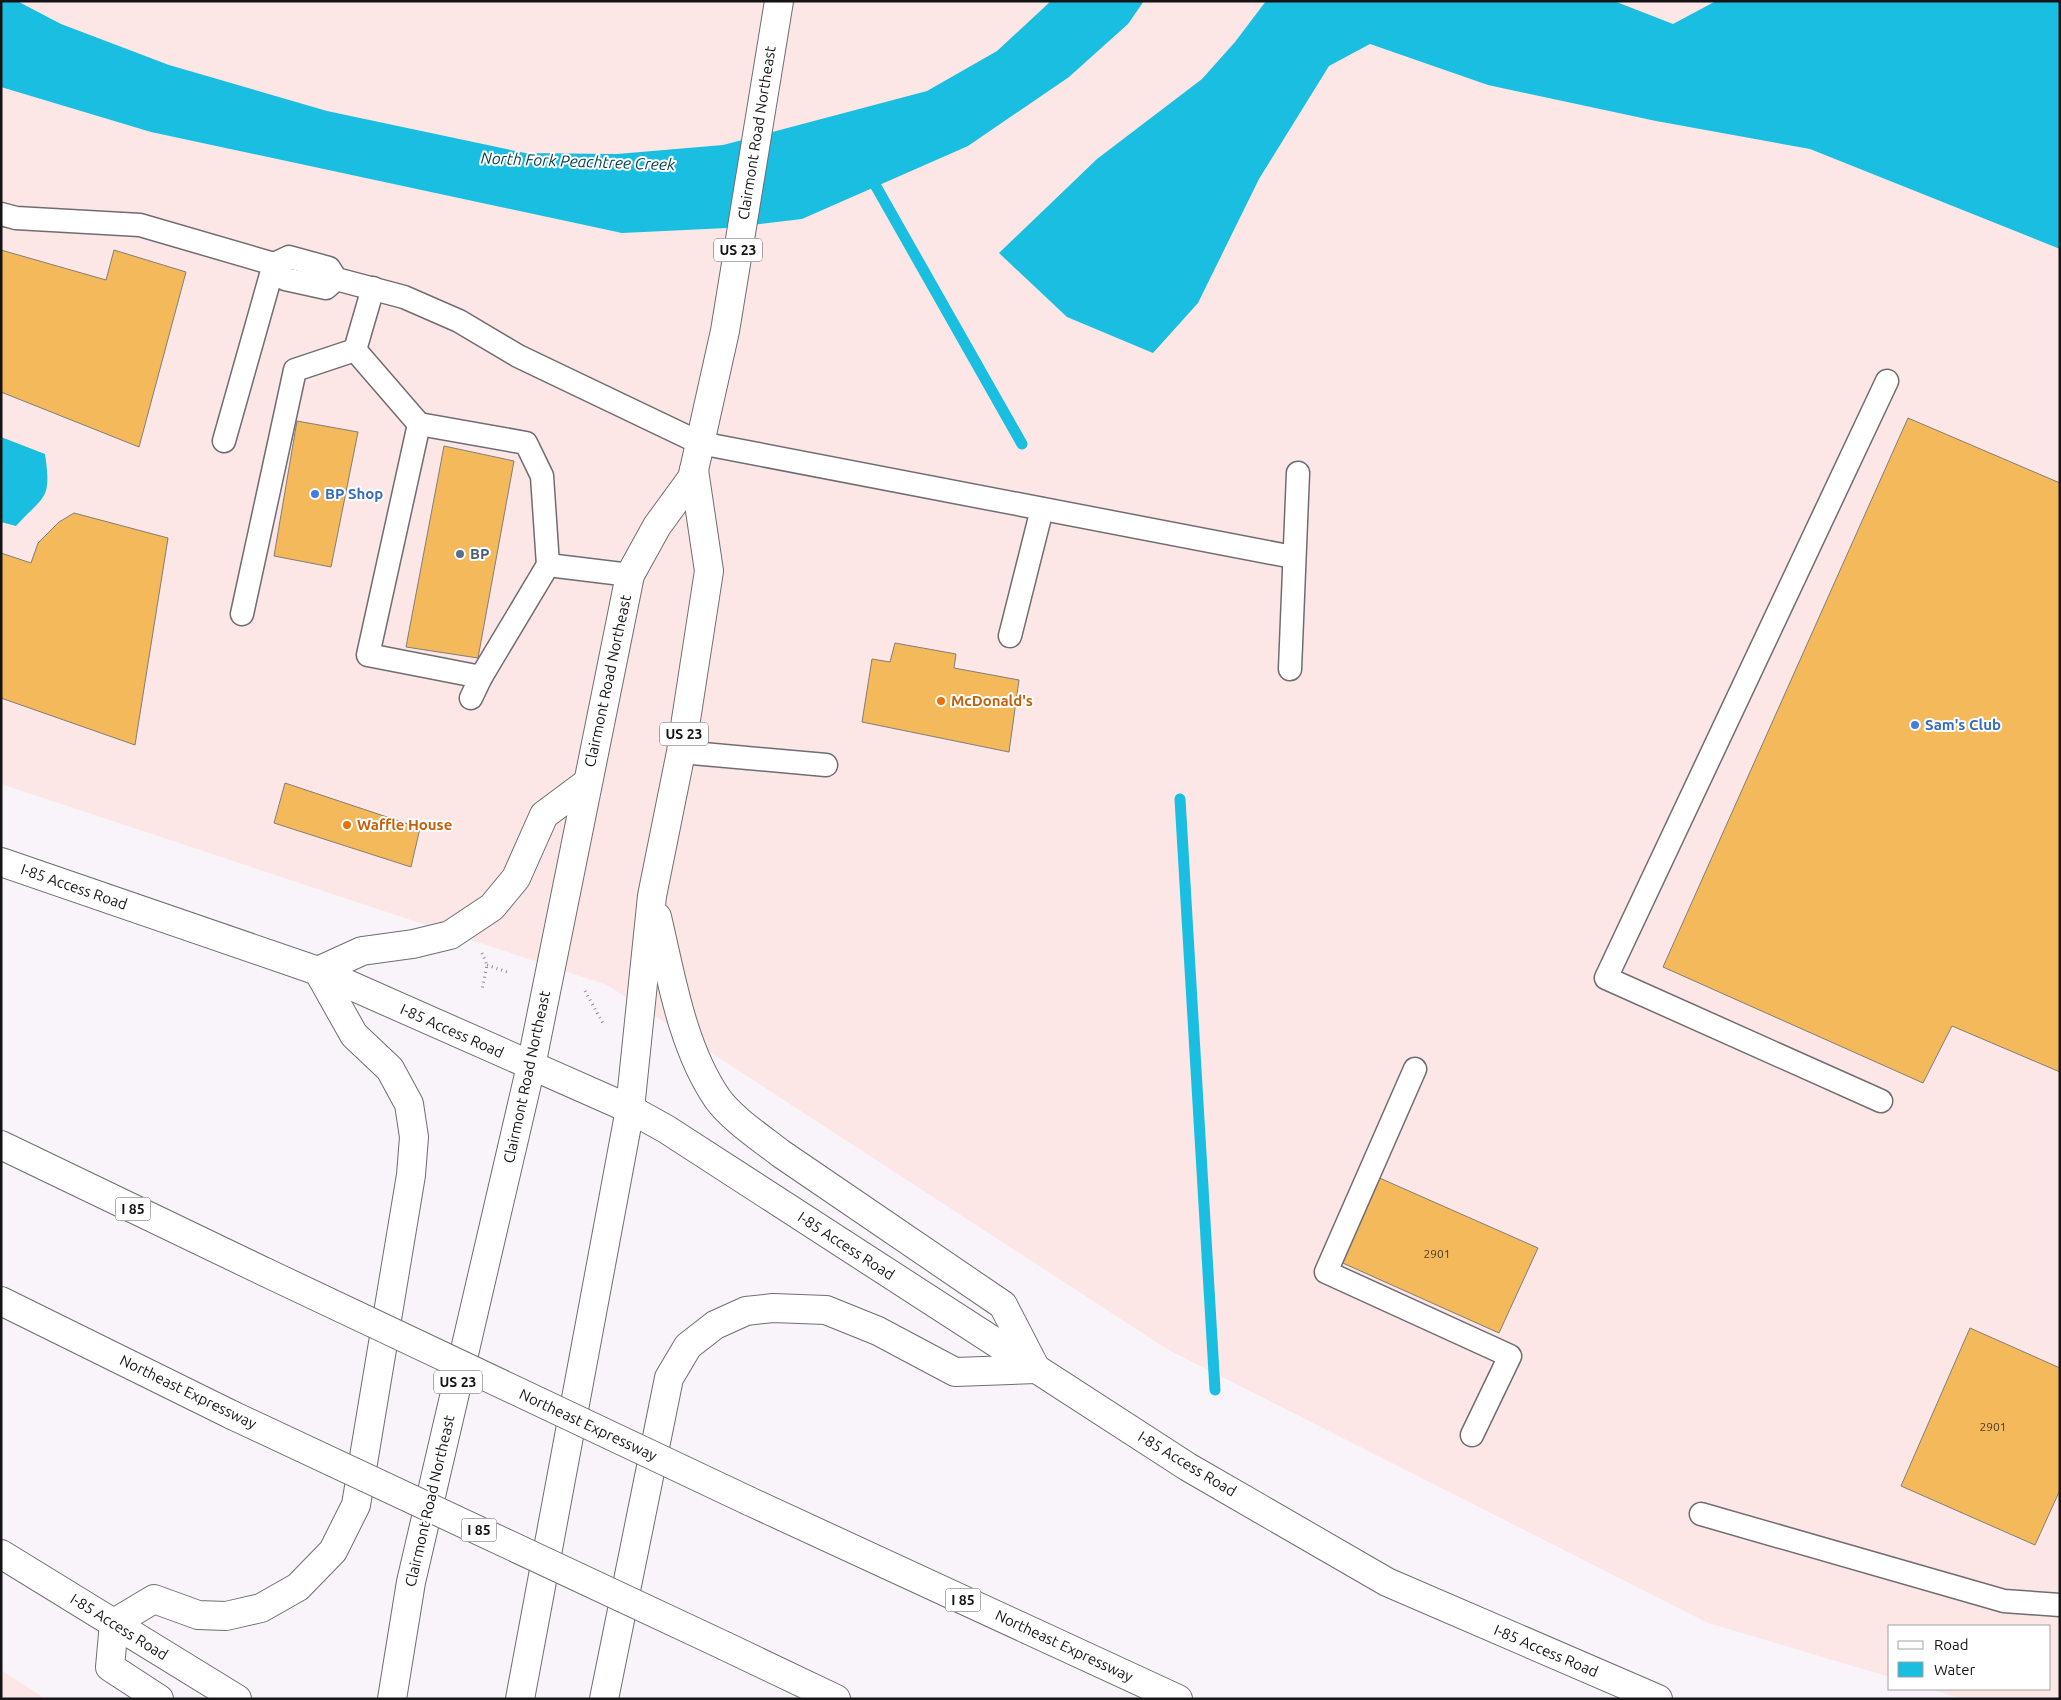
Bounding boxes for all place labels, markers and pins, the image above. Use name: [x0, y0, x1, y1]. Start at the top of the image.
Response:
place label: BP Shop: [325, 485, 383, 502]
marker: BP Shop: [309, 488, 321, 500]
place label: BP: [470, 545, 489, 562]
marker: BP: [454, 548, 466, 560]
place label: McDonald's: [951, 692, 1033, 709]
marker: McDonald's: [935, 695, 947, 707]
place label: Sam's Club: [1925, 716, 2001, 733]
marker: Sam's Club: [1909, 719, 1921, 731]
place label: Waffle House: [357, 816, 452, 833]
marker: Waffle House: [341, 819, 353, 831]

